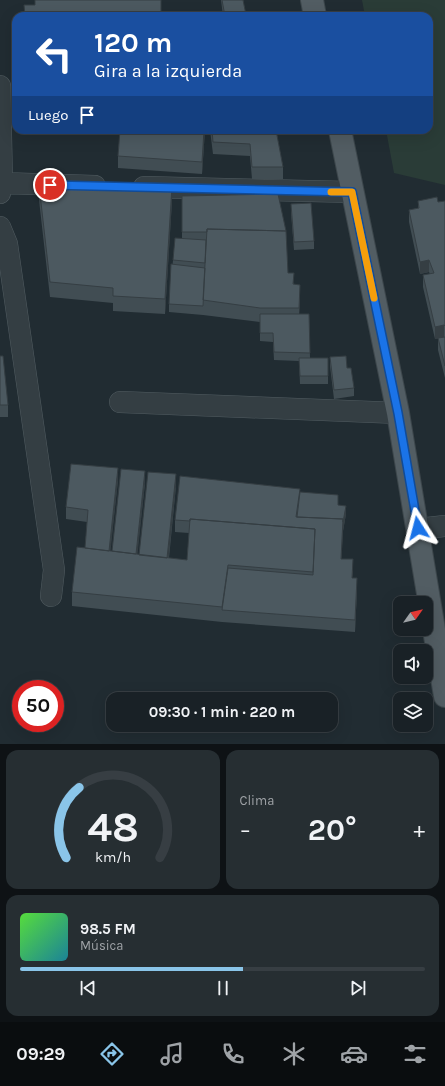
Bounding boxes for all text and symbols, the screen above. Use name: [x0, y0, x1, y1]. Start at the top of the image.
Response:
text: 120 m: [94, 26, 172, 59]
icon: left: [28, 28, 80, 80]
text: Gira a la izquierda: [94, 60, 242, 82]
icon: arrive: [76, 104, 98, 126]
text: Luego: [28, 106, 68, 124]
pin: [33, 168, 67, 202]
icon: arrive: [39, 174, 61, 196]
position arrow: [397, 507, 439, 549]
north arrow: [393, 596, 433, 636]
map controls: [393, 596, 433, 732]
button: sound: [393, 644, 433, 684]
speed limit sign: 50: [12, 680, 64, 732]
button: layers: [393, 692, 433, 732]
text: 09:30 · 1 min · 220 m: [149, 703, 295, 721]
text: Clima: [240, 793, 274, 808]
text: 48: [87, 802, 139, 850]
text: 20°: [308, 812, 357, 848]
text: −: [240, 817, 251, 843]
text: +: [413, 817, 425, 843]
text: km/h: [95, 848, 131, 865]
text: 98.5 FM: [80, 920, 136, 938]
text: Música: [80, 938, 123, 953]
icon: previous: [77, 977, 99, 999]
icon: pause: [212, 977, 234, 999]
icon: next: [347, 977, 369, 999]
icon: directions: [98, 1040, 126, 1068]
icon: music: [158, 1040, 186, 1068]
icon: phone: [219, 1040, 247, 1068]
icon: climate: [280, 1040, 308, 1068]
icon: car: [340, 1040, 368, 1068]
icon: filters: [401, 1040, 429, 1068]
text: 09:29: [16, 1043, 65, 1065]

